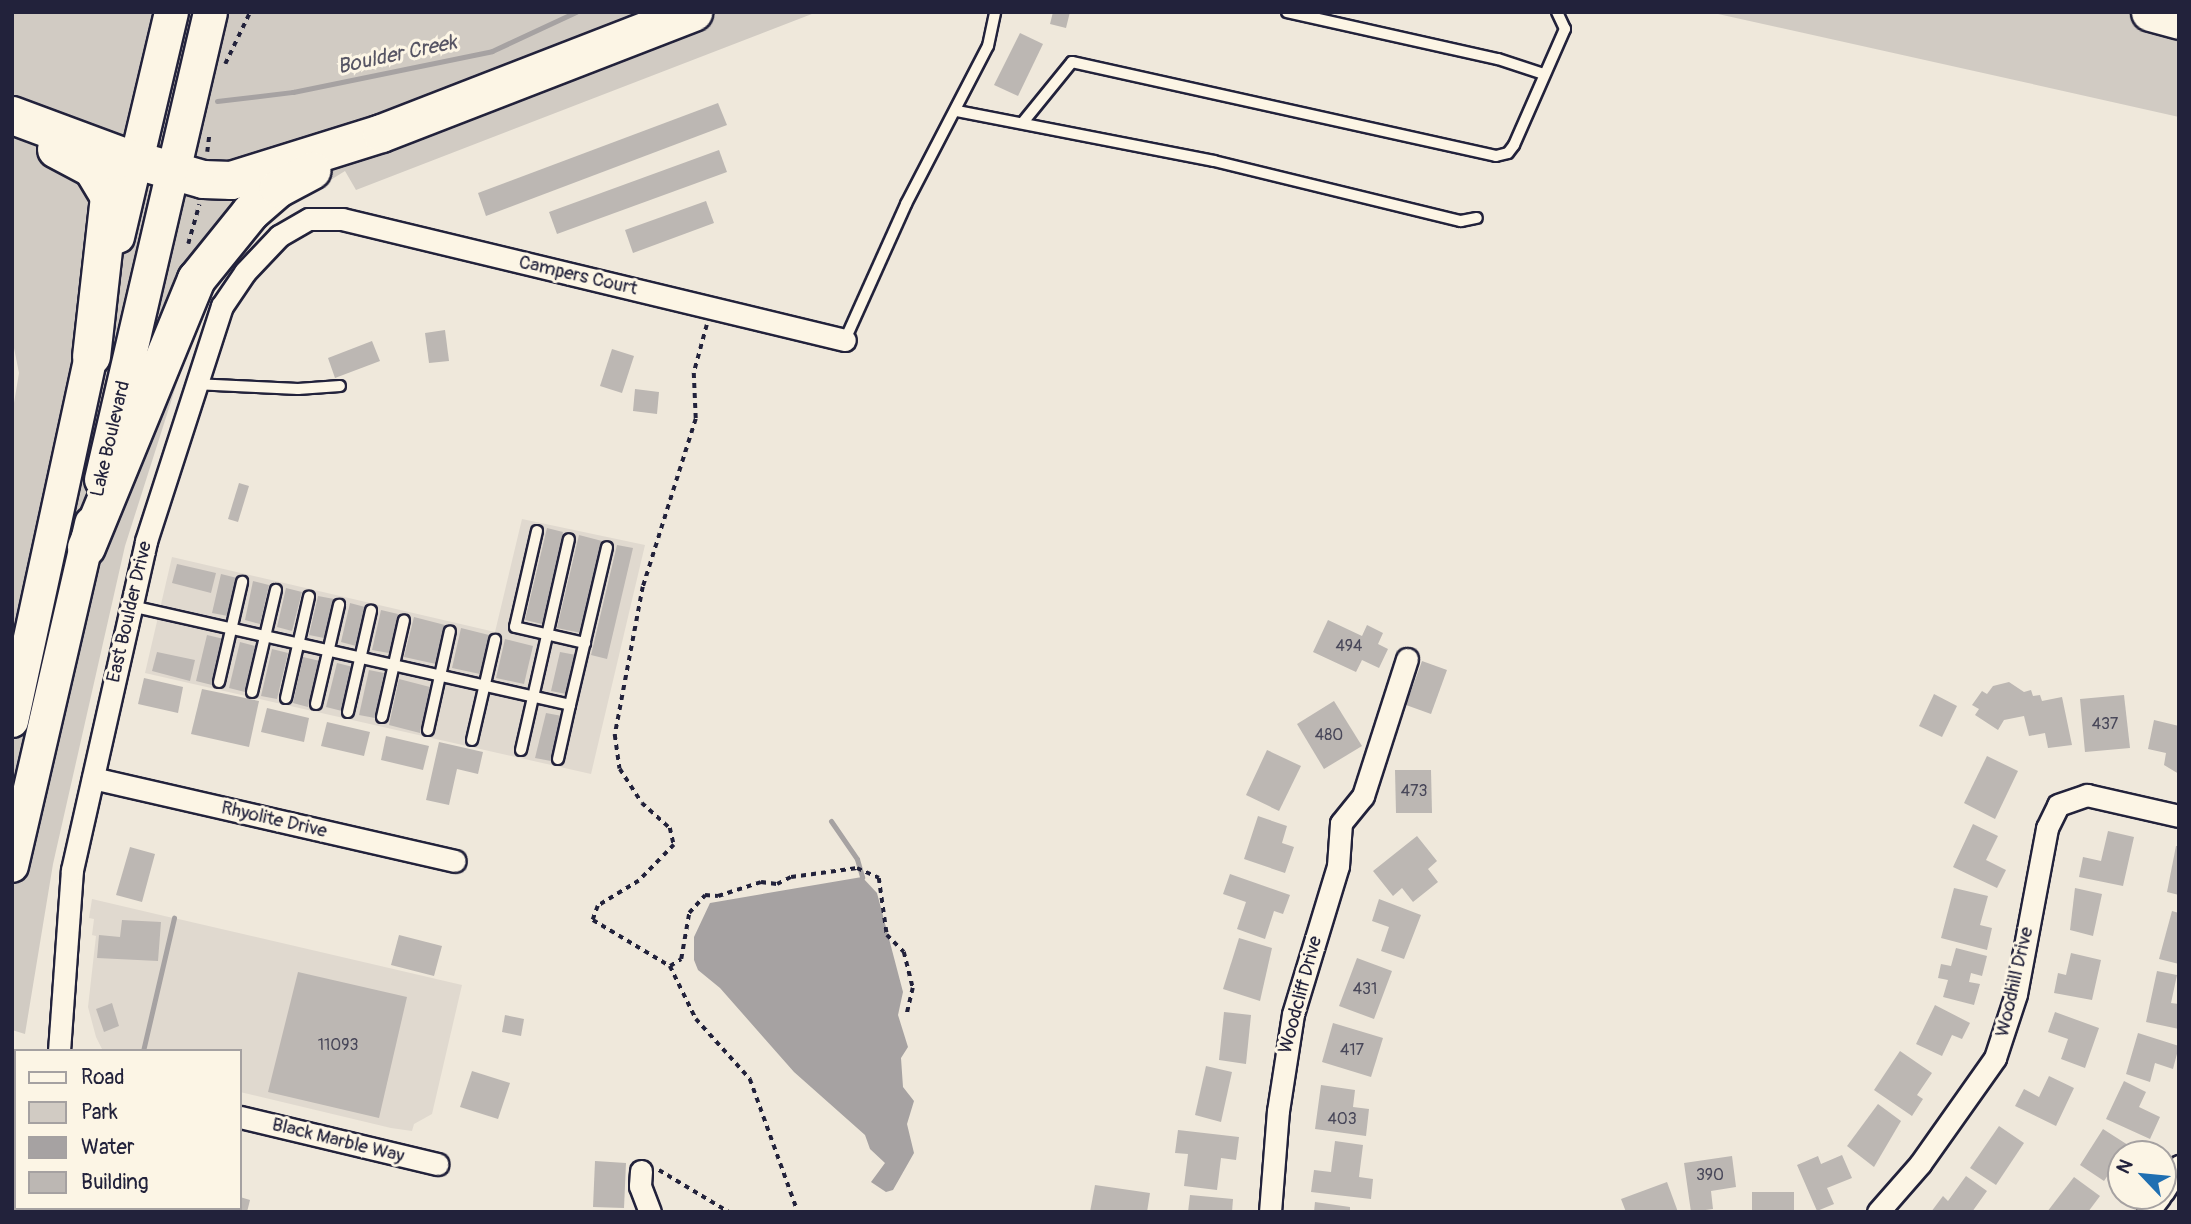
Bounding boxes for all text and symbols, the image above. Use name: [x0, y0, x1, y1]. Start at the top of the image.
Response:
water label: Boulder Creek: [335, 30, 459, 80]
street label: Campers Court: [516, 251, 640, 301]
street label: Lake Boulevard: [87, 379, 135, 499]
street label: East Boulder Drive: [103, 539, 157, 685]
house number: 494: [1336, 636, 1362, 656]
house number: 437: [2092, 714, 2118, 734]
house number: 480: [1315, 725, 1343, 745]
house number: 473: [1401, 781, 1427, 801]
street label: Rhyolite Drive: [219, 797, 329, 843]
street label: Woodhill Drive: [1991, 925, 2039, 1039]
street label: Woodcliff Drive: [1274, 934, 1328, 1056]
house number: 431: [1353, 979, 1377, 999]
house number: 11093: [318, 1035, 358, 1055]
house number: 417: [1340, 1040, 1364, 1060]
legend: [14, 1049, 242, 1210]
text: Road: [81, 1064, 125, 1091]
text: Park: [81, 1099, 118, 1126]
house number: 403: [1327, 1109, 1357, 1129]
street label: Black Marble Way: [269, 1114, 407, 1168]
text: Water: [81, 1134, 134, 1161]
north arrow: [2107, 1140, 2177, 1210]
text: N: [2111, 1156, 2139, 1178]
house number: 390: [1696, 1165, 1724, 1185]
text: Building: [81, 1169, 148, 1196]

